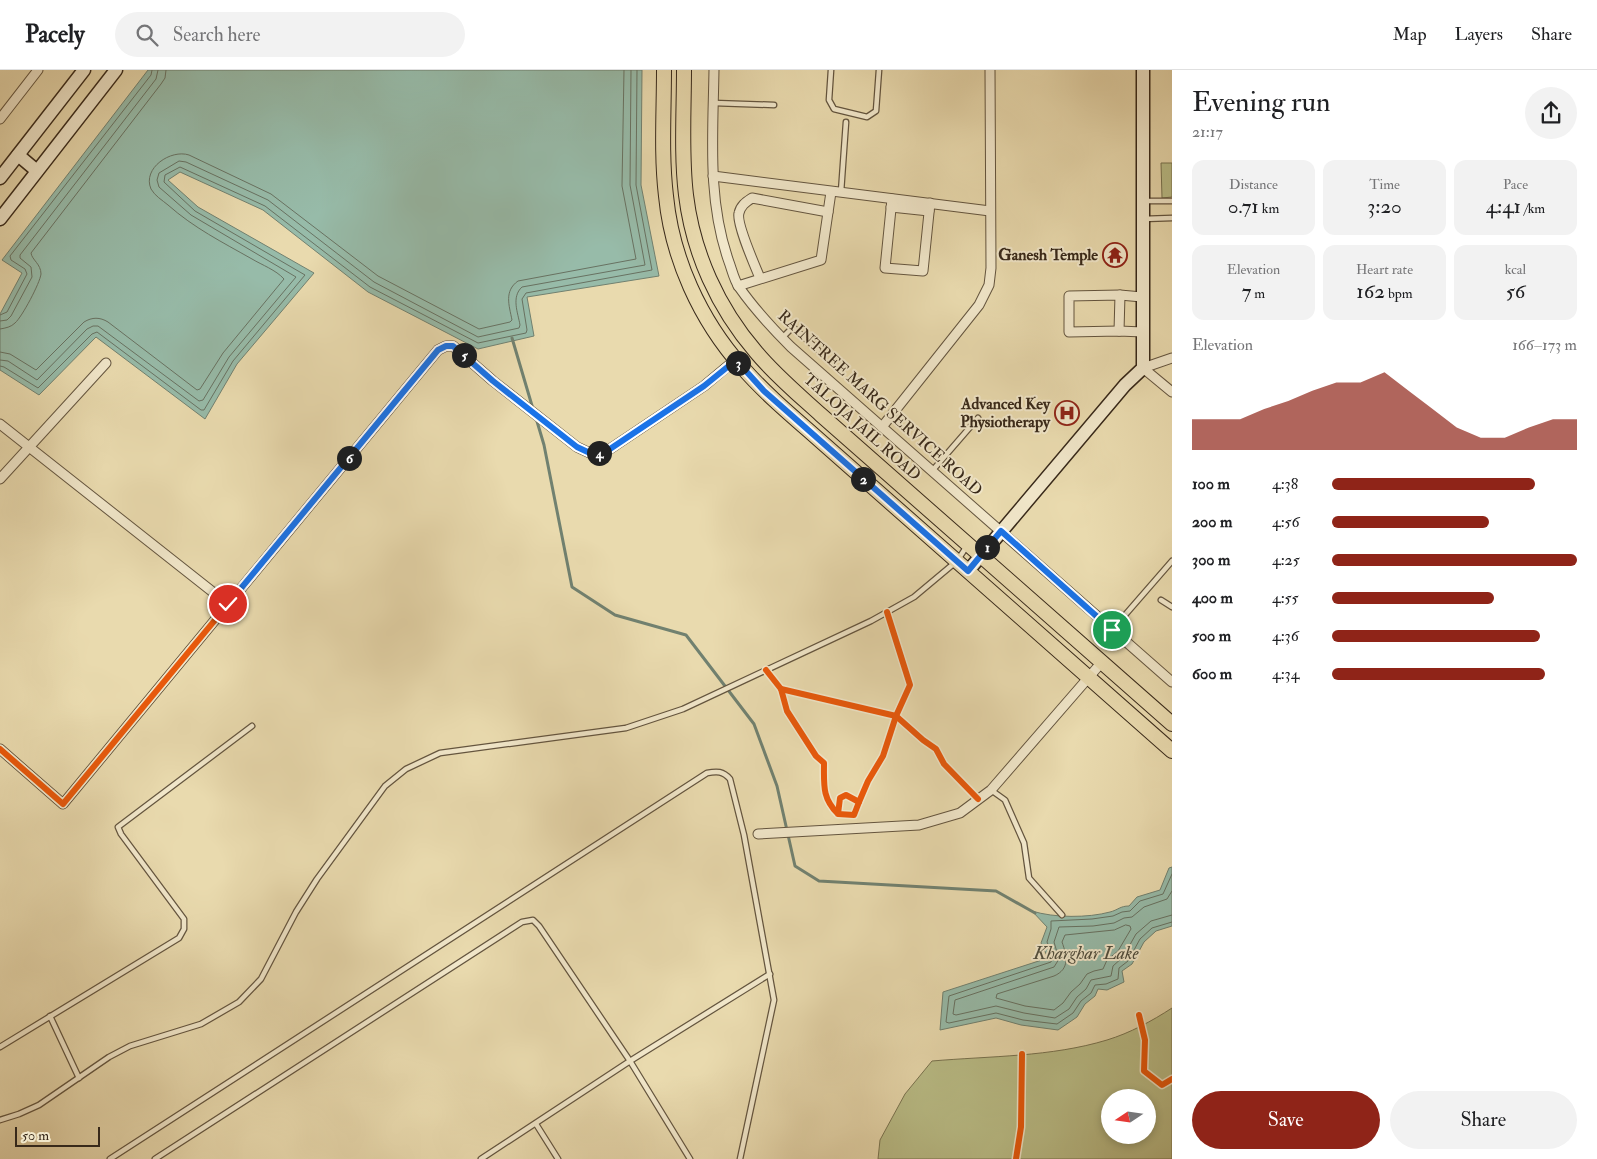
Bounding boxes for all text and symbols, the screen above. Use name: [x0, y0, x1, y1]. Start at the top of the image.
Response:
search box: [115, 12, 465, 57]
text: Pacely: [25, 19, 85, 50]
icon: search: [133, 21, 161, 49]
text: Search here: [173, 23, 261, 47]
text: Map: [1393, 23, 1427, 46]
text: Layers: [1455, 23, 1503, 46]
text: Share: [1531, 23, 1572, 46]
text: Evening run: [1192, 85, 1330, 120]
button: share: [1525, 87, 1577, 139]
text: 21:17: [1192, 122, 1223, 142]
text: Distance: [1229, 176, 1278, 193]
text: Time: [1369, 176, 1400, 193]
text: Pace: [1503, 176, 1528, 193]
text: 0.71: [1228, 193, 1259, 220]
text: 3:20: [1367, 193, 1402, 220]
text: 4:41: [1486, 193, 1521, 220]
text: km: [1259, 200, 1279, 217]
text: /km: [1521, 200, 1545, 217]
temple icon: Ganesh Temple: [1102, 242, 1128, 268]
place label: Ganesh Temple: [998, 245, 1098, 266]
text: Elevation: [1227, 261, 1280, 278]
text: Heart rate: [1356, 261, 1413, 278]
text: kcal: [1505, 261, 1526, 278]
text: 7: [1242, 278, 1251, 305]
text: 162: [1356, 278, 1385, 305]
text: 56: [1506, 278, 1525, 305]
text: m: [1251, 285, 1265, 302]
text: bpm: [1385, 285, 1413, 302]
street label: RAINTREE MARG SERVICE ROAD: [774, 306, 986, 500]
text: Elevation: [1192, 335, 1253, 355]
text: 166–173 m: [1512, 335, 1577, 355]
pin: 5: [452, 342, 476, 368]
text: 5: [461, 347, 468, 364]
pin: 3: [726, 350, 750, 376]
text: 3: [736, 355, 741, 372]
street label: TALOJA JAIL ROAD: [798, 369, 925, 486]
place label: Advanced Key Physiotherapy: [960, 394, 1051, 433]
hospital icon: Advanced Key Physiotherapy: [1054, 400, 1080, 426]
pin: 4: [586, 440, 612, 466]
text: 4: [596, 445, 603, 462]
pin: 6: [336, 446, 362, 470]
text: 6: [346, 450, 353, 467]
pin: 2: [850, 466, 876, 492]
text: 2: [860, 471, 867, 488]
text: 100 m: [1192, 474, 1230, 494]
text: 4:38: [1272, 474, 1298, 494]
text: 200 m: [1192, 512, 1232, 532]
text: 4:56: [1272, 512, 1300, 532]
pin: 1: [974, 534, 1000, 560]
text: 1: [985, 539, 990, 556]
text: 300 m: [1192, 550, 1230, 570]
text: 4:25: [1272, 550, 1300, 570]
pin: [207, 583, 249, 625]
text: 400 m: [1192, 588, 1233, 608]
text: 4:55: [1272, 588, 1299, 608]
icon: check: [214, 590, 242, 618]
pin: [1091, 609, 1133, 651]
icon: arrive: [1098, 616, 1126, 644]
text: 500 m: [1192, 626, 1231, 646]
text: 4:36: [1272, 626, 1299, 646]
text: 600 m: [1192, 664, 1232, 684]
text: 4:34: [1272, 664, 1299, 684]
water label: Kharghar Lake: [1033, 942, 1139, 965]
north arrow: [1101, 1089, 1156, 1144]
map controls: [1101, 1089, 1156, 1144]
button: Save: [1192, 1091, 1380, 1149]
button: Share: [1390, 1091, 1577, 1149]
scale bar: [15, 1124, 100, 1147]
text: 50 m: [22, 1127, 49, 1144]

